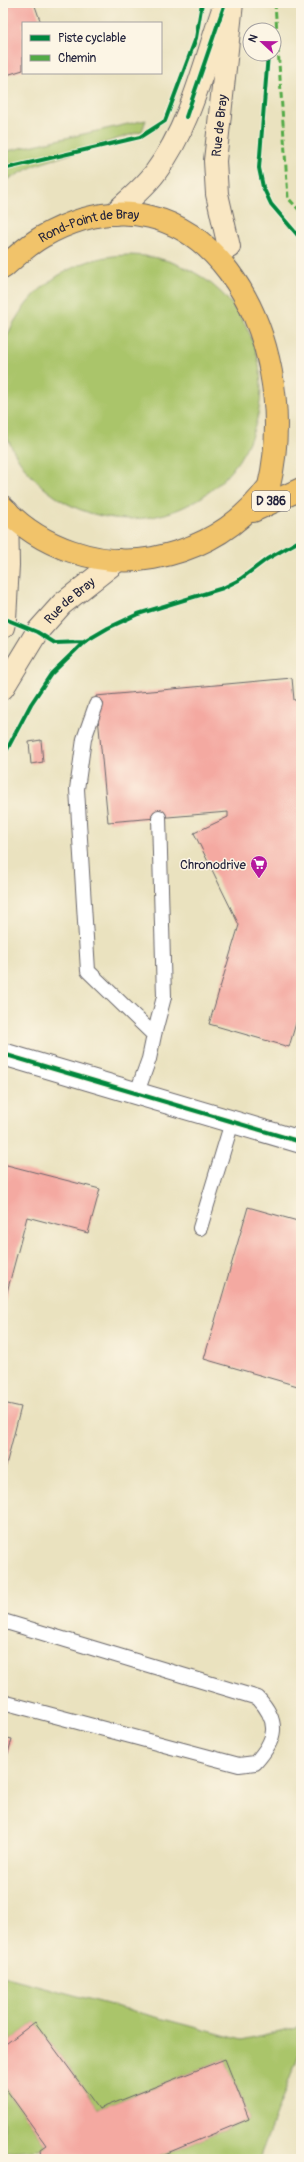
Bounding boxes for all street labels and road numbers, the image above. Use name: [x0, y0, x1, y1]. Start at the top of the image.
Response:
street label: Rue de Bray: [208, 93, 231, 158]
street label: Rond-Point de Bray: [36, 207, 140, 246]
road number: D 386: [252, 491, 290, 511]
street label: Rue de Bray: [41, 574, 99, 627]

